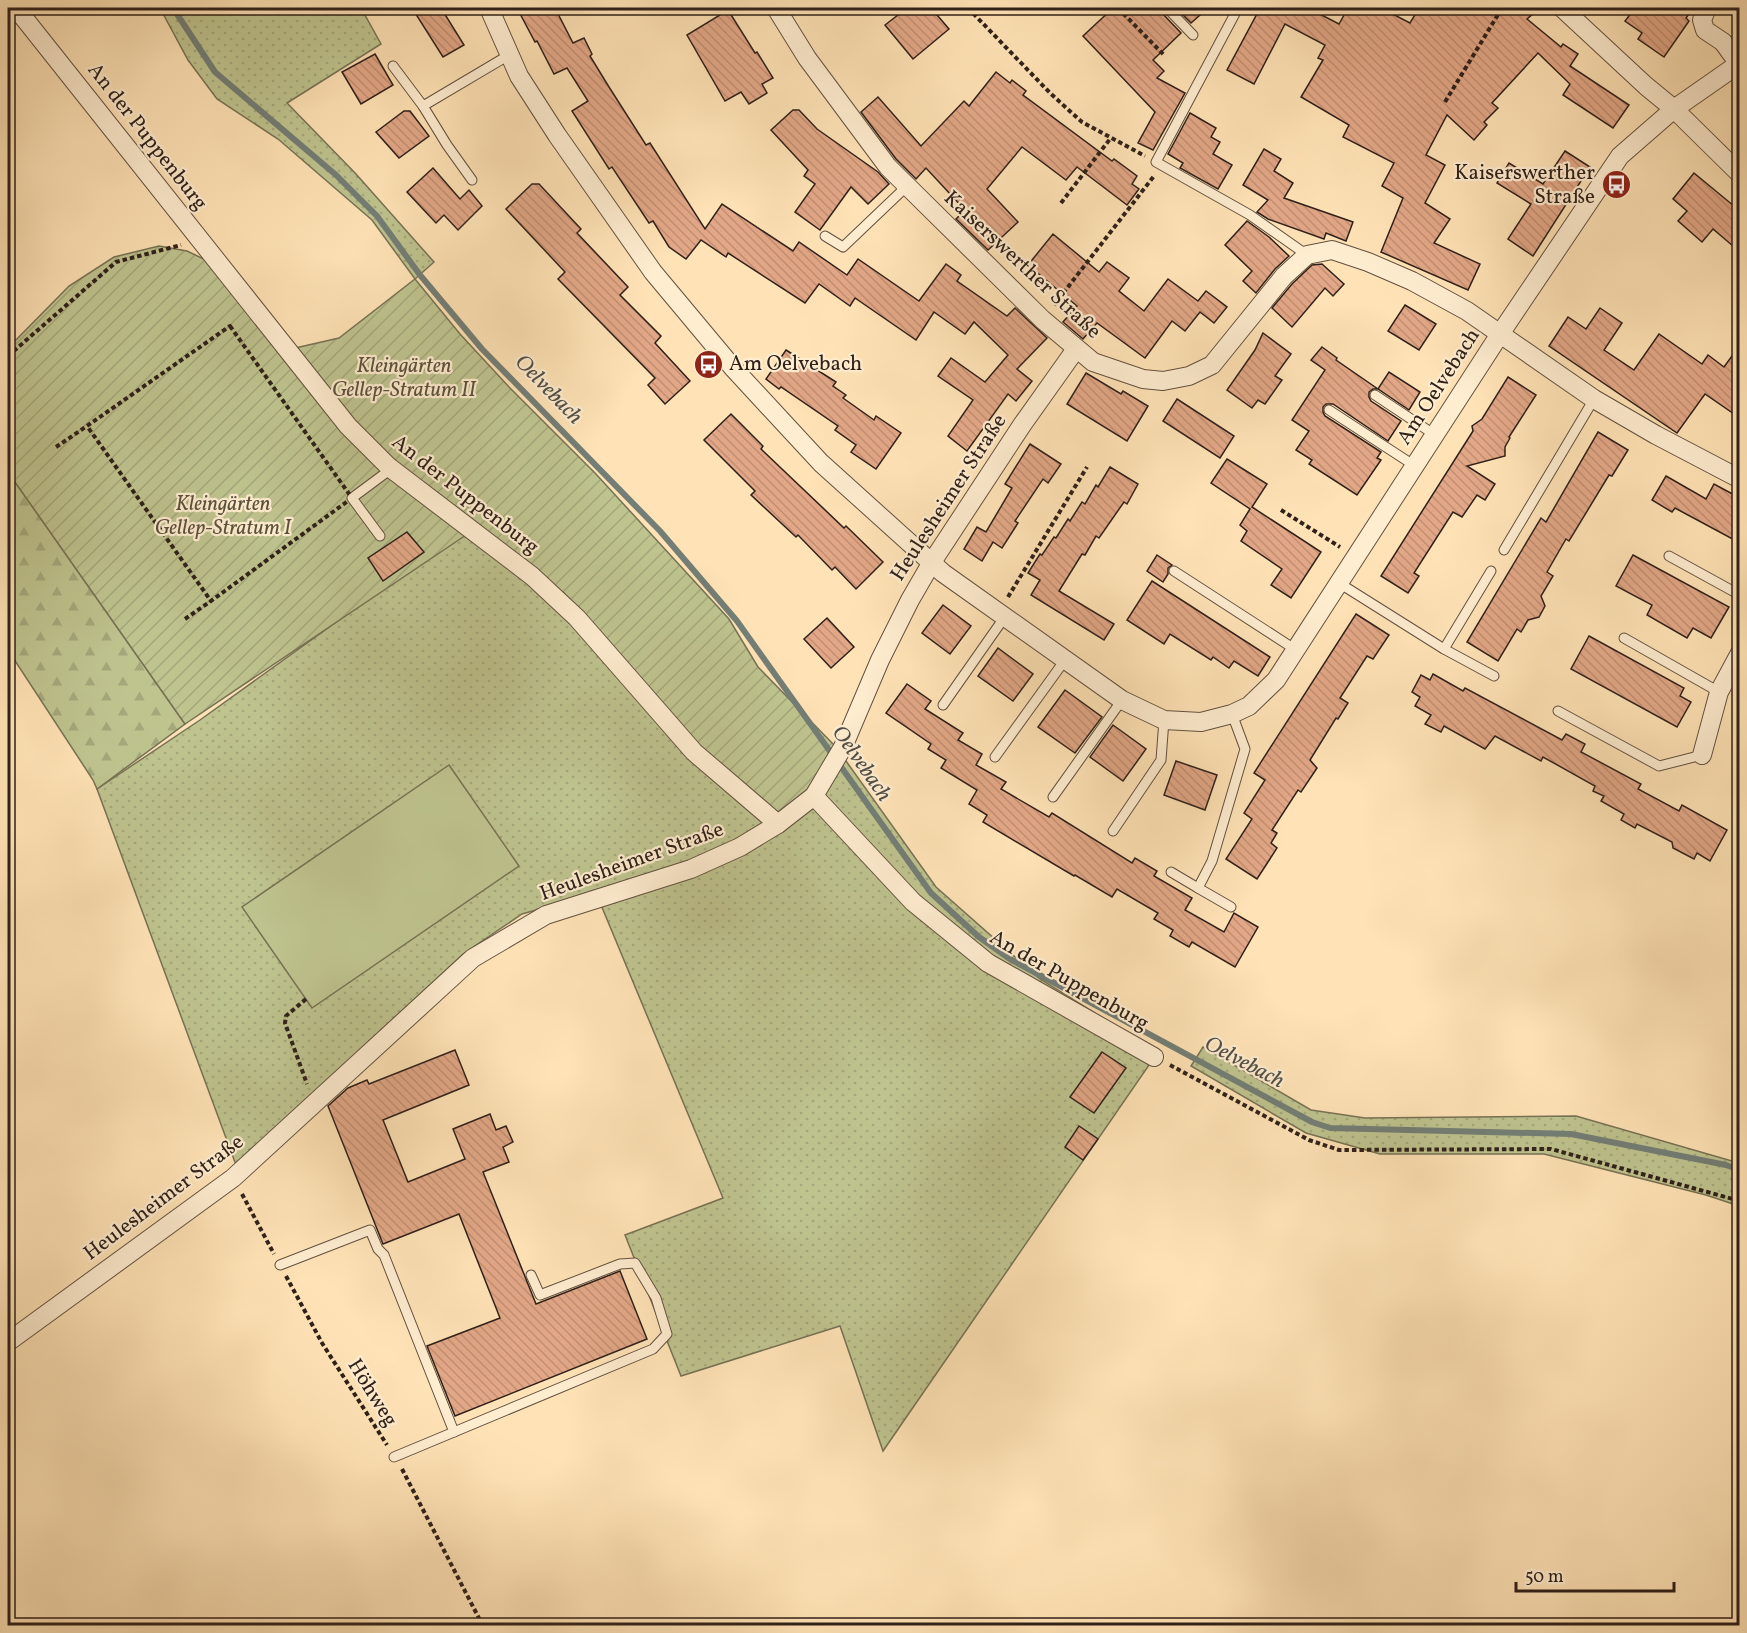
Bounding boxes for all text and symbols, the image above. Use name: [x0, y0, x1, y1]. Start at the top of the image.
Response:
street label: An der Puppenburg: [80, 57, 214, 217]
place label: Kaiserswerther Straße: [1454, 159, 1595, 212]
bus stop icon: Kaiserswerther Straße: [1600, 169, 1632, 201]
street label: Kaiserswerther Straße: [937, 184, 1107, 346]
street label: Am Oelvebach: [1391, 323, 1487, 451]
water label: Oelvebach: [507, 348, 589, 432]
bus stop icon: Am Oelvebach: [692, 348, 724, 380]
place label: Am Oelvebach: [729, 350, 862, 379]
park label: Kleingärten Gellep-Stratum II: [332, 352, 476, 405]
street label: Heulesheimer Straße: [884, 409, 1014, 587]
street label: An der Puppenburg: [385, 428, 545, 562]
park label: Kleingärten Gellep-Stratum I: [155, 490, 292, 543]
water label: Oelvebach: [823, 720, 899, 808]
street label: Heulesheimer Straße: [536, 815, 728, 909]
street label: An der Puppenburg: [984, 923, 1154, 1039]
water label: Oelvebach: [1198, 1029, 1290, 1097]
street label: Heulesheimer Straße: [78, 1128, 250, 1268]
street label: Höhweg: [340, 1353, 404, 1433]
scale bar: [1516, 1555, 1674, 1593]
text: 50 m: [1525, 1565, 1564, 1590]

